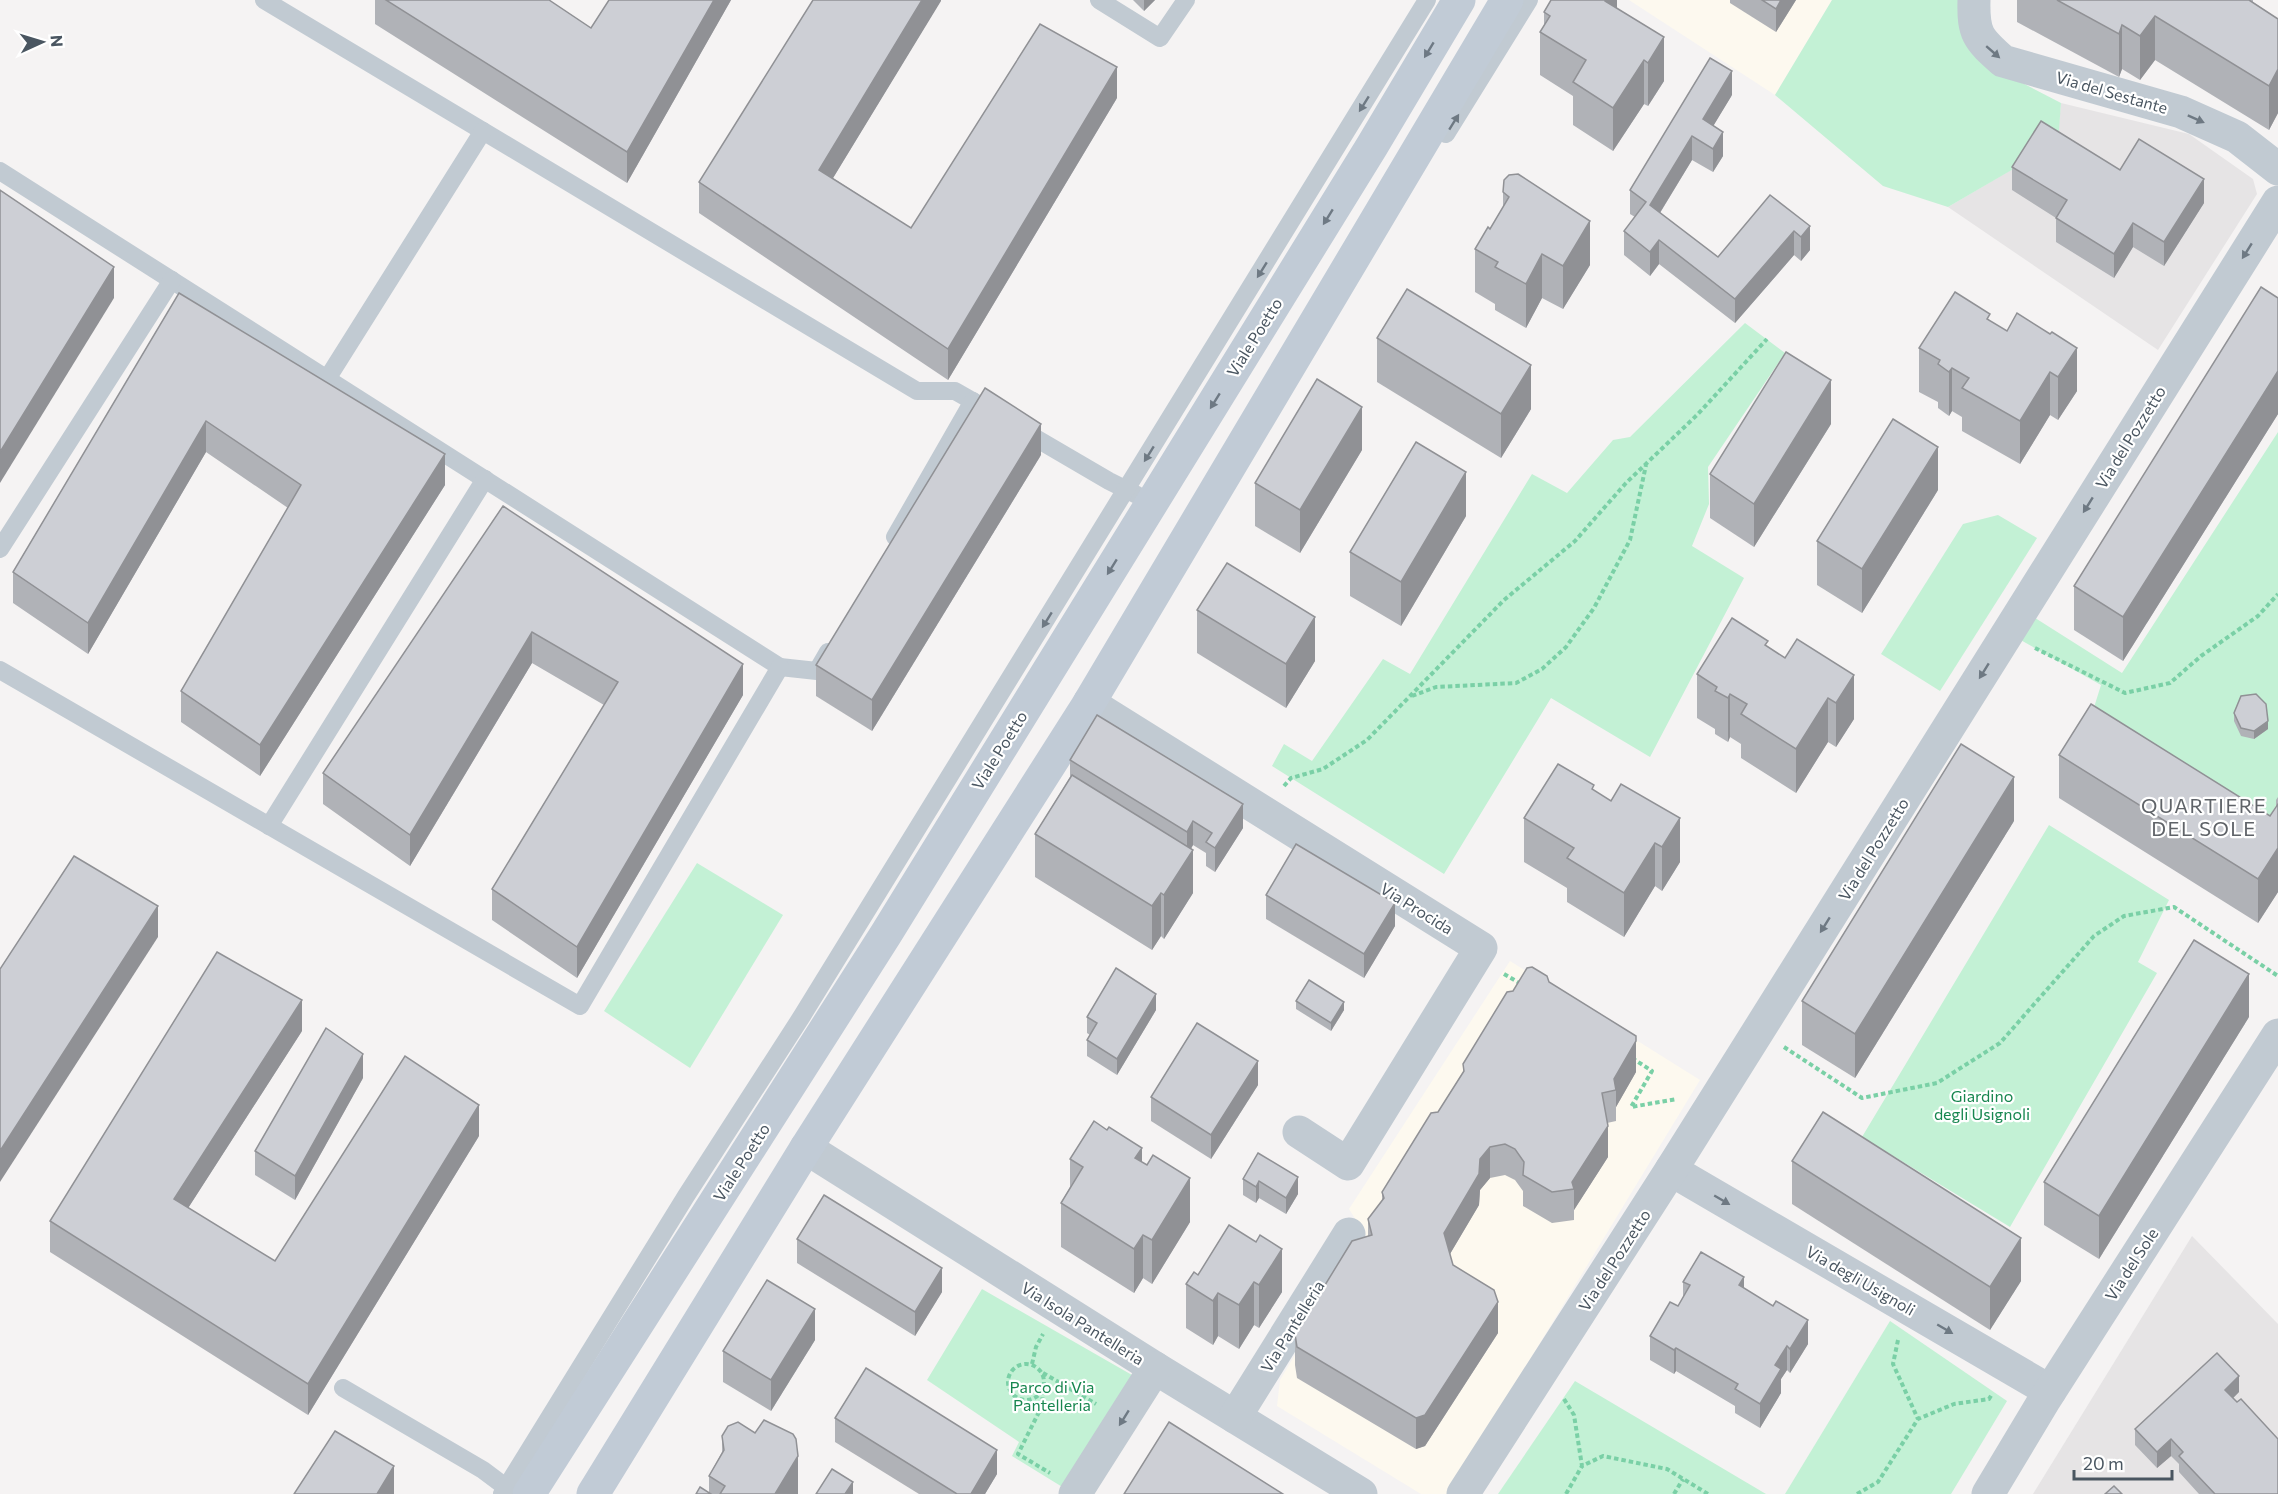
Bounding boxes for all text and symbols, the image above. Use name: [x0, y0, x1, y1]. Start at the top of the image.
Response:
north arrow: [12, 12, 72, 72]
text: N: [48, 34, 67, 48]
one-way arrow: [1424, 42, 1435, 58]
one-way arrow: [1985, 45, 2000, 58]
street label: Via del Sestante: [2054, 67, 2170, 117]
one-way arrow: [1358, 95, 1369, 112]
one-way arrow: [1448, 114, 1459, 130]
one-way arrow: [2188, 115, 2205, 124]
one-way arrow: [1323, 209, 1334, 225]
one-way arrow: [2241, 243, 2252, 259]
one-way arrow: [1256, 262, 1267, 278]
street label: Viale Poetto: [1222, 294, 1286, 380]
street label: Via del Pozzetto: [2091, 382, 2169, 492]
one-way arrow: [1209, 393, 1220, 409]
one-way arrow: [1143, 446, 1154, 462]
one-way arrow: [2082, 497, 2093, 514]
one-way arrow: [1107, 559, 1118, 575]
one-way arrow: [1041, 612, 1052, 628]
one-way arrow: [1979, 663, 1990, 679]
street label: Viale Poetto: [967, 707, 1031, 793]
district label: QUARTIERE DEL SOLE: [2141, 793, 2267, 840]
street label: Via del Pozzetto: [1834, 794, 1912, 904]
street label: Via Procida: [1377, 878, 1457, 938]
one-way arrow: [1819, 917, 1830, 933]
park label: Giardino degli Usignoli: [1934, 1086, 2030, 1123]
street label: Viale Poetto: [709, 1119, 773, 1205]
one-way arrow: [1714, 1194, 1730, 1205]
street label: Via del Pozzetto: [1574, 1206, 1654, 1314]
street label: Via del Sole: [2100, 1224, 2162, 1304]
street label: Via degli Usignoli: [1803, 1241, 1919, 1319]
street label: Via Pantelleria: [1256, 1277, 1328, 1375]
street label: Via Isola Pantelleria: [1018, 1278, 1148, 1368]
one-way arrow: [1937, 1324, 1953, 1335]
park label: Parco di Via Pantelleria: [1010, 1377, 1094, 1414]
one-way arrow: [1118, 1410, 1129, 1426]
scale bar: [2074, 1443, 2172, 1481]
text: 20 m: [2083, 1452, 2124, 1474]

